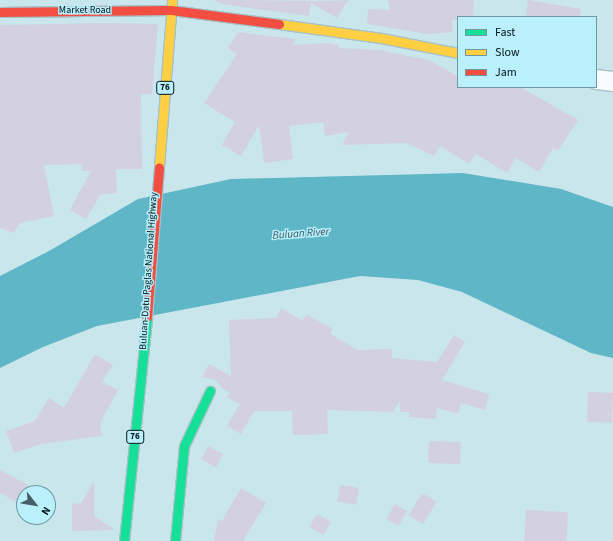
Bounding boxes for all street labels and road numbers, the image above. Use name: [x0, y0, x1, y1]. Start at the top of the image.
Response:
street label: Market Road: [59, 5, 111, 17]
road number: 76: [156, 81, 174, 95]
street label: Buluan-Datu Paglas National Highway: [138, 192, 160, 350]
road number: 76: [126, 430, 144, 444]

